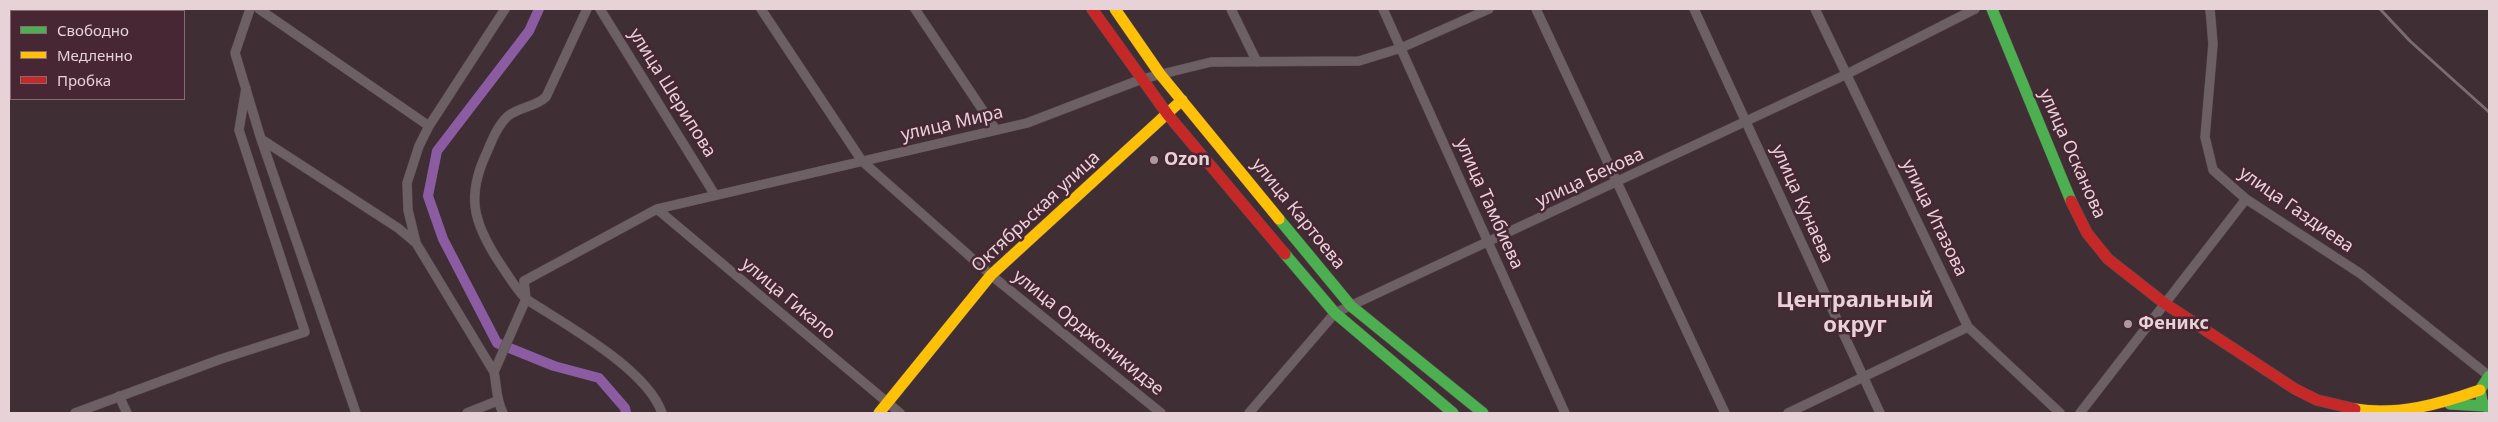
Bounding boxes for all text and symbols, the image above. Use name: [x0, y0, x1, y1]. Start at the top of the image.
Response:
legend: [10, 10, 185, 100]
text: Свободно: [57, 20, 129, 40]
street label: улица Шерипова: [624, 24, 720, 162]
text: Медленно: [57, 45, 133, 65]
text: Пробка: [57, 70, 111, 90]
street label: улица Осканова: [2034, 86, 2110, 222]
street label: улица Мира: [899, 102, 1005, 146]
street label: улица Тамбиева: [1450, 135, 1528, 273]
street label: улица Кунаева: [1766, 142, 1838, 266]
street label: улица Бекова: [1533, 144, 1647, 212]
street label: Октябрьская улица: [967, 147, 1105, 277]
place label: Ozon: [1164, 149, 1210, 171]
marker: Ozon: [1148, 154, 1160, 166]
street label: улица Картоева: [1247, 154, 1349, 274]
street label: улица Итазова: [1896, 156, 1972, 280]
street label: улица Газдиева: [2234, 162, 2358, 258]
street label: улица Гикало: [737, 253, 839, 345]
street label: улица Орджоникидзе: [1008, 266, 1168, 400]
district label: Центральный округ: [1776, 288, 1934, 340]
place label: Феникс: [2138, 313, 2209, 335]
marker: Феникс: [2122, 318, 2134, 330]

